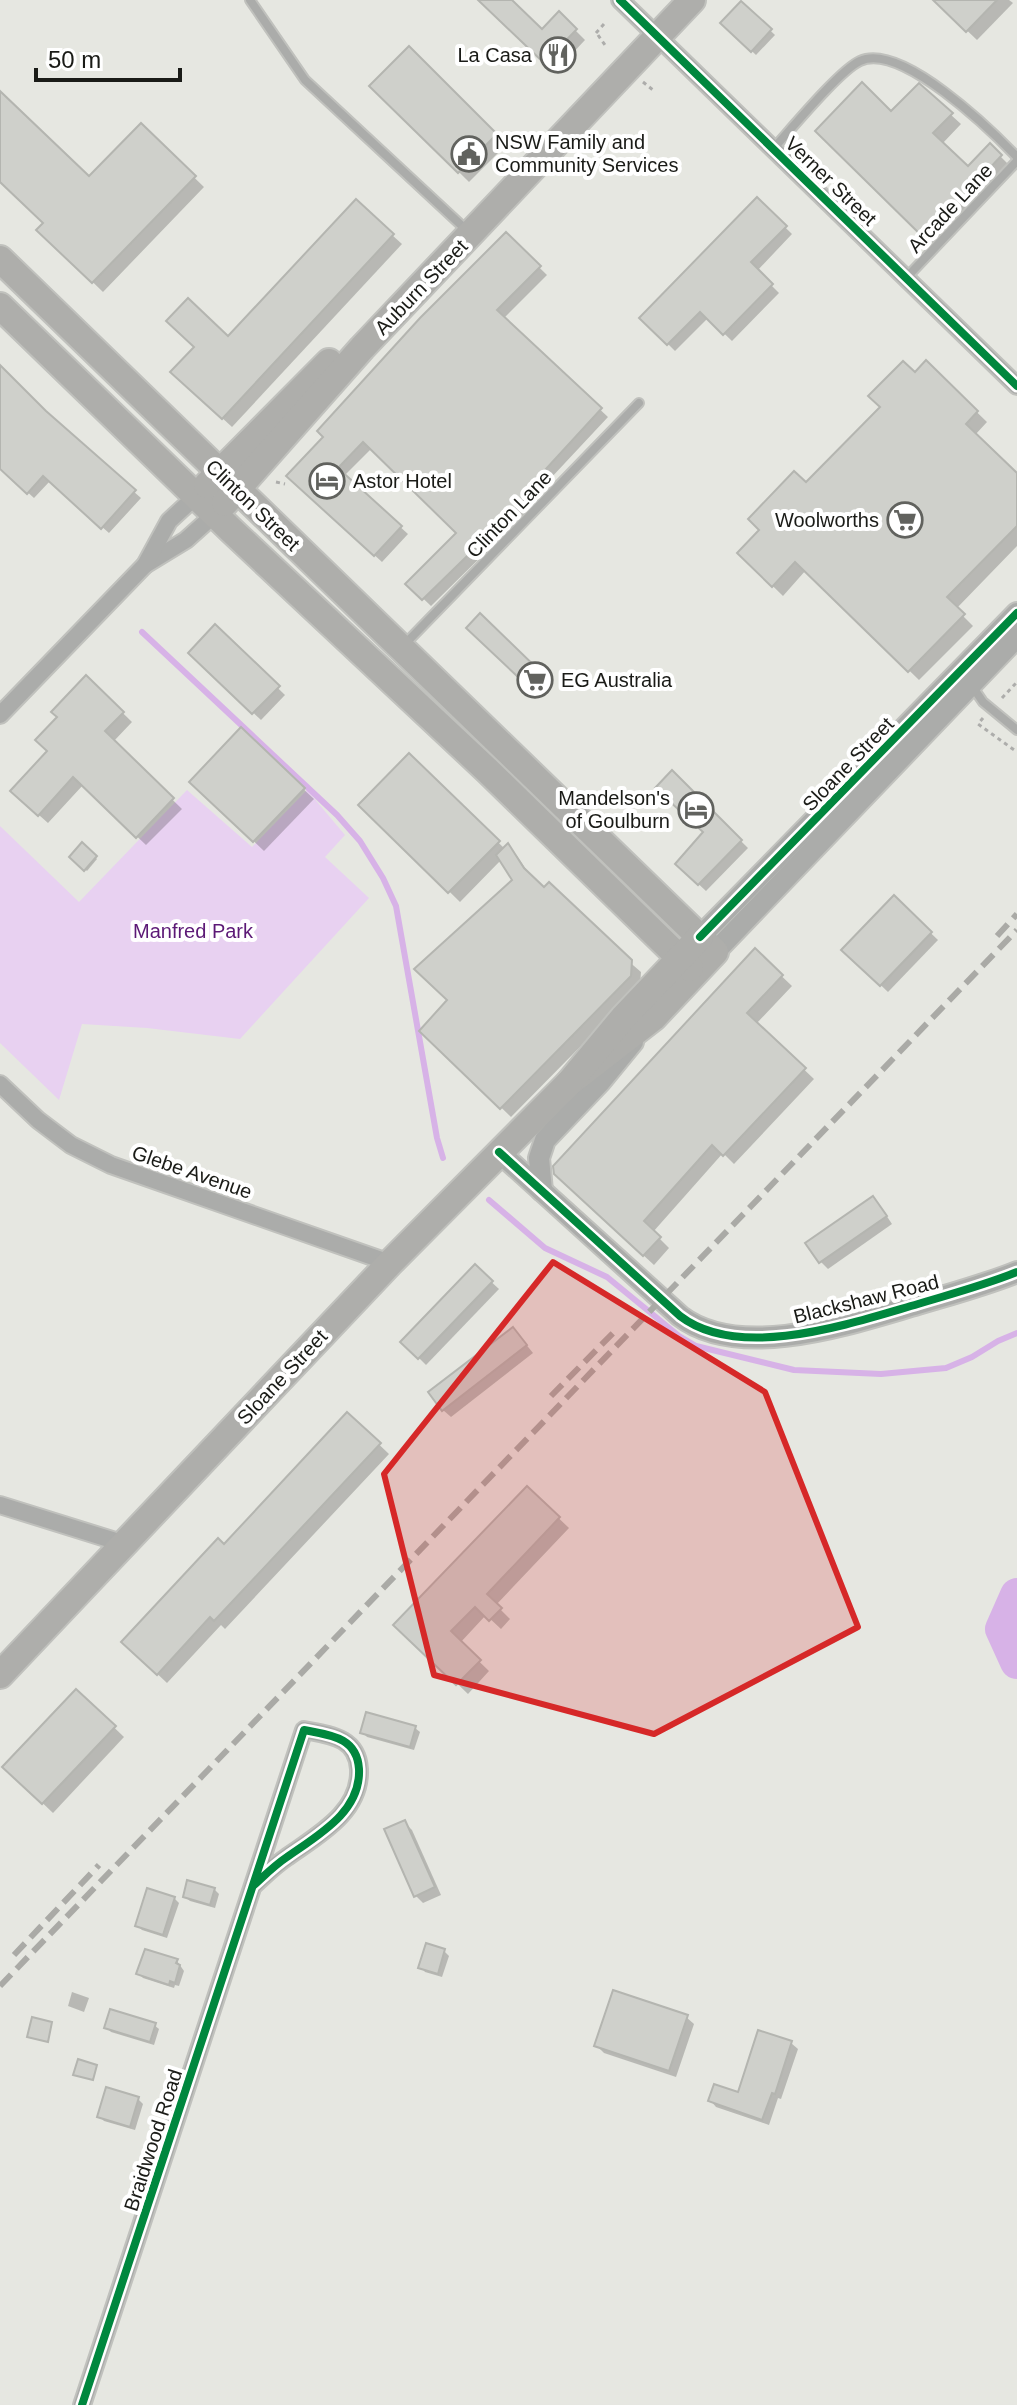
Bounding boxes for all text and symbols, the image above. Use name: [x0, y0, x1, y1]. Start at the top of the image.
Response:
scale bar: [36, 32, 180, 82]
restaurant icon: La Casa: [539, 36, 577, 74]
place label: La Casa: [458, 44, 533, 66]
text: 50 m: [48, 46, 101, 73]
place label: NSW Family and Community Services: [495, 131, 678, 176]
street label: Verner Street: [781, 132, 881, 230]
public building icon: NSW Family and Community Services: [450, 135, 488, 173]
street label: Arcade Lane: [903, 159, 997, 257]
street label: Auburn Street: [370, 235, 472, 339]
street label: Clinton Street: [202, 455, 305, 555]
hotel icon: Astor Hotel: [308, 462, 346, 500]
street label: Clinton Lane: [462, 466, 556, 562]
place label: Astor Hotel: [353, 470, 452, 492]
supermarket icon: Woolworths: [886, 501, 924, 539]
place label: Woolworths: [775, 509, 879, 531]
supermarket icon: EG Australia: [516, 661, 554, 699]
place label: EG Australia: [561, 669, 673, 691]
street label: Sloane Street: [798, 712, 898, 815]
place label: Mandelson's of Goulburn: [558, 787, 670, 832]
hotel icon: Mandelson's of Goulburn: [677, 791, 715, 829]
park label: Manfred Park: [133, 920, 254, 942]
street label: Glebe Avenue: [129, 1141, 255, 1203]
street label: Blackshaw Road: [791, 1270, 941, 1328]
street label: Sloane Street: [233, 1325, 332, 1429]
street label: Braidwood Road: [120, 2066, 186, 2214]

